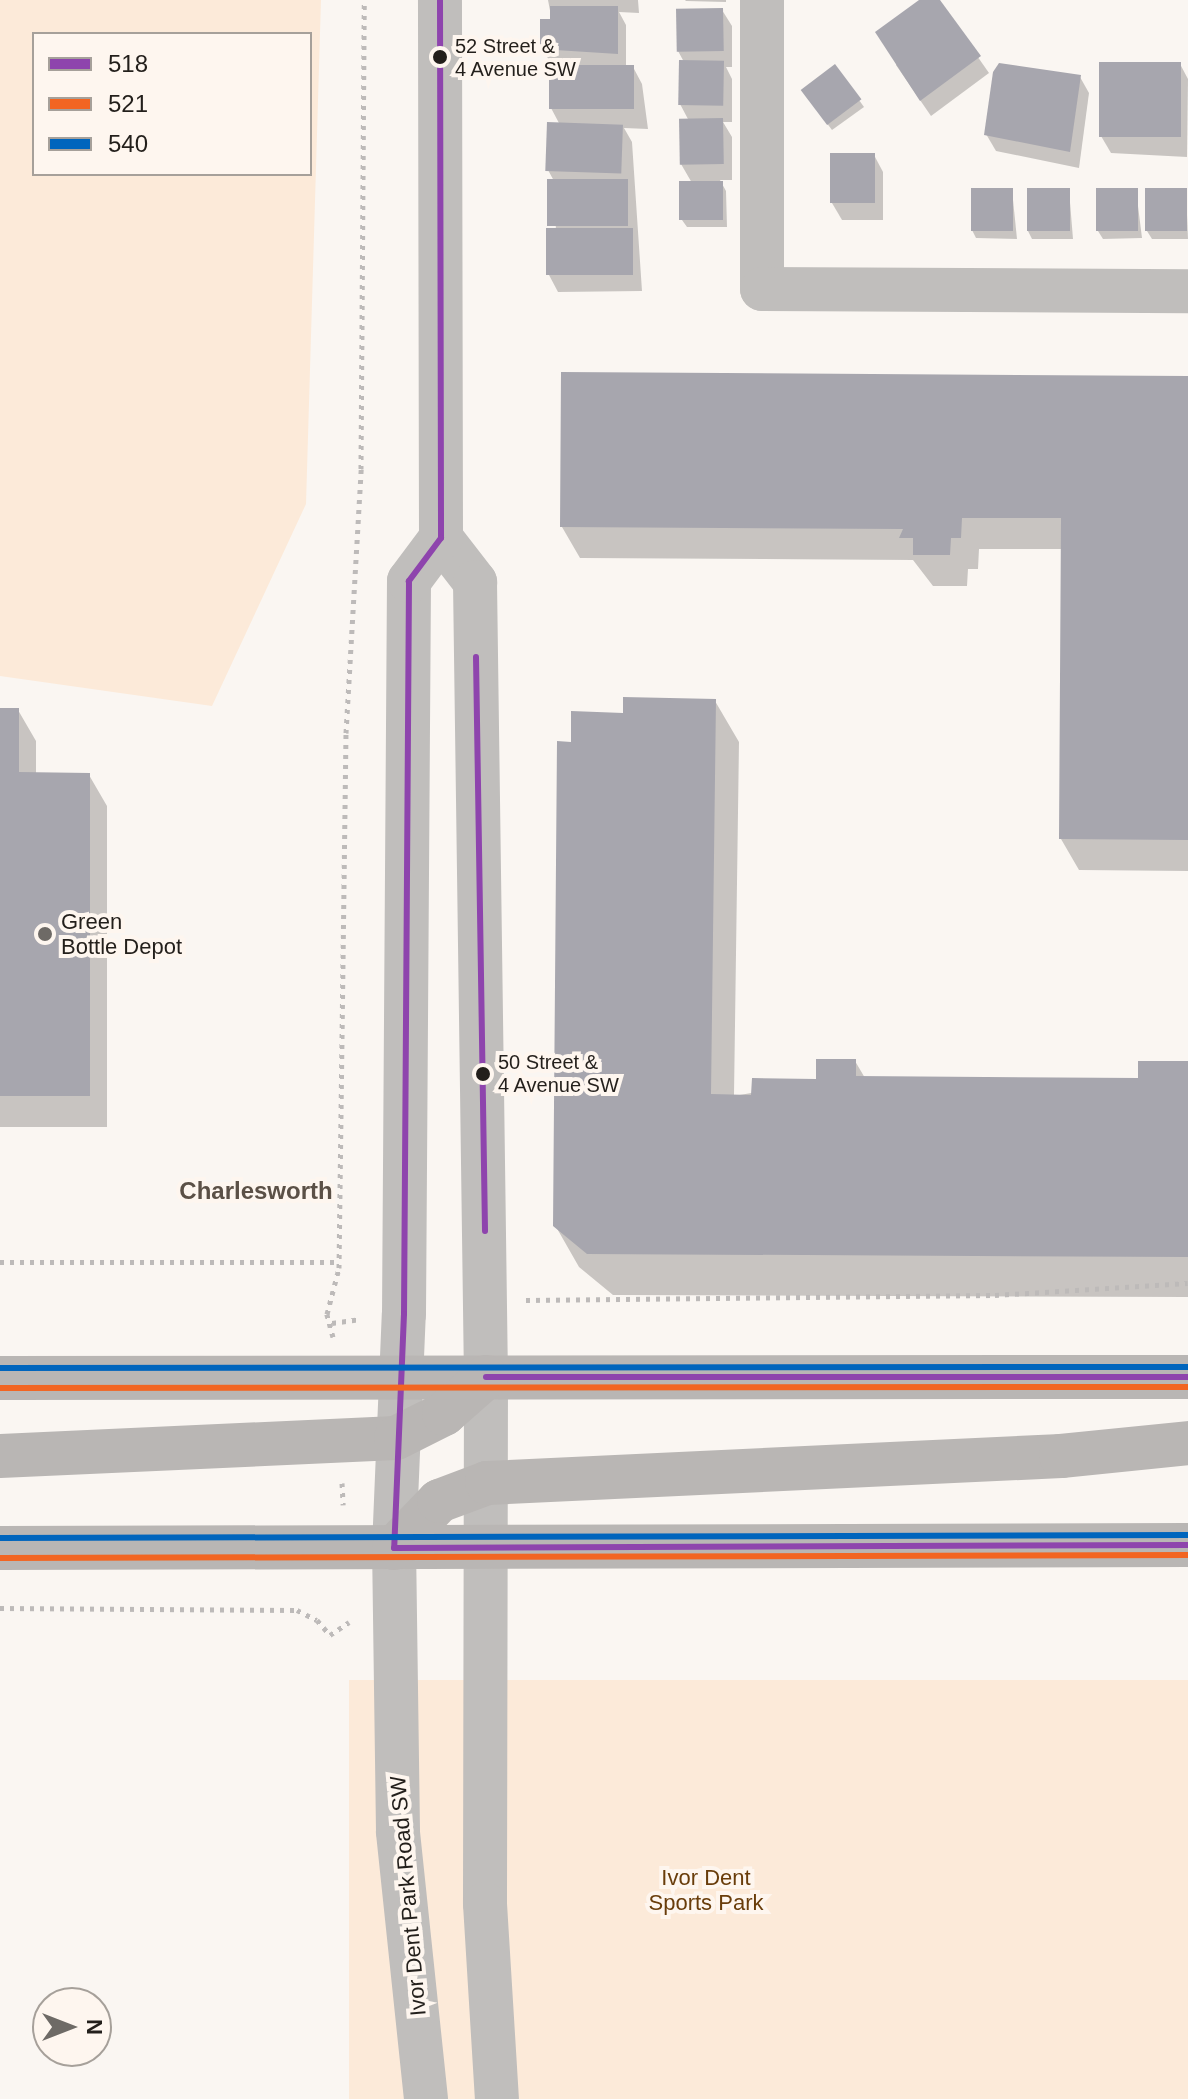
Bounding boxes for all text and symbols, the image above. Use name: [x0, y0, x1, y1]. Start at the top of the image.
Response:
legend: [32, 32, 312, 176]
place label: 52 Street & 4 Avenue SW: [455, 34, 577, 81]
marker: 52 Street & 4 Avenue SW: [432, 49, 448, 65]
text: 518: [108, 50, 148, 77]
text: 521: [108, 90, 148, 117]
text: 540: [108, 130, 148, 157]
place label: Green Bottle Depot: [61, 908, 182, 960]
marker: Green Bottle Depot: [36, 925, 54, 943]
place label: 50 Street & 4 Avenue SW: [498, 1050, 620, 1097]
marker: 50 Street & 4 Avenue SW: [475, 1066, 491, 1082]
district label: Charlesworth: [179, 1177, 333, 1205]
street label: Ivor Dent Park Road SW: [384, 1775, 432, 2017]
park label: Ivor Dent Sports Park: [649, 1864, 763, 1916]
north arrow: [32, 1987, 112, 2067]
text: N: [82, 2019, 107, 2035]

